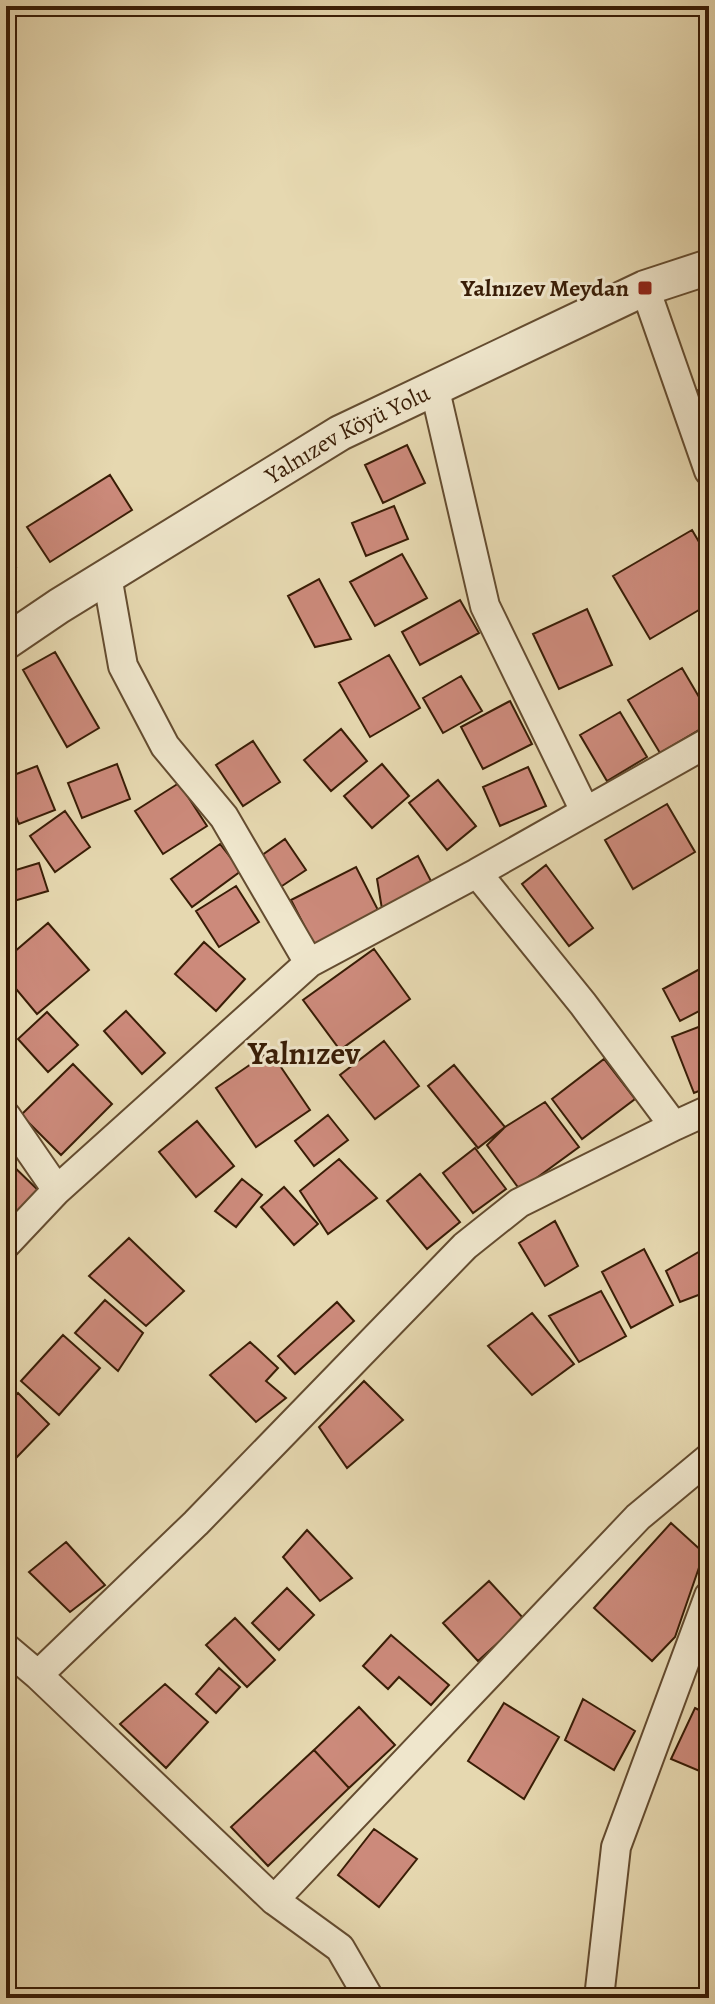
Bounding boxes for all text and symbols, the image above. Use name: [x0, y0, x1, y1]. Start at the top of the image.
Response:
place label: Yalnızev Meydan: [460, 272, 630, 304]
marker: Yalnızev Meydan: [636, 279, 654, 297]
street label: Yalnızev Köyü Yolu: [258, 377, 435, 492]
district label: Yalnızev: [247, 1031, 361, 1075]

